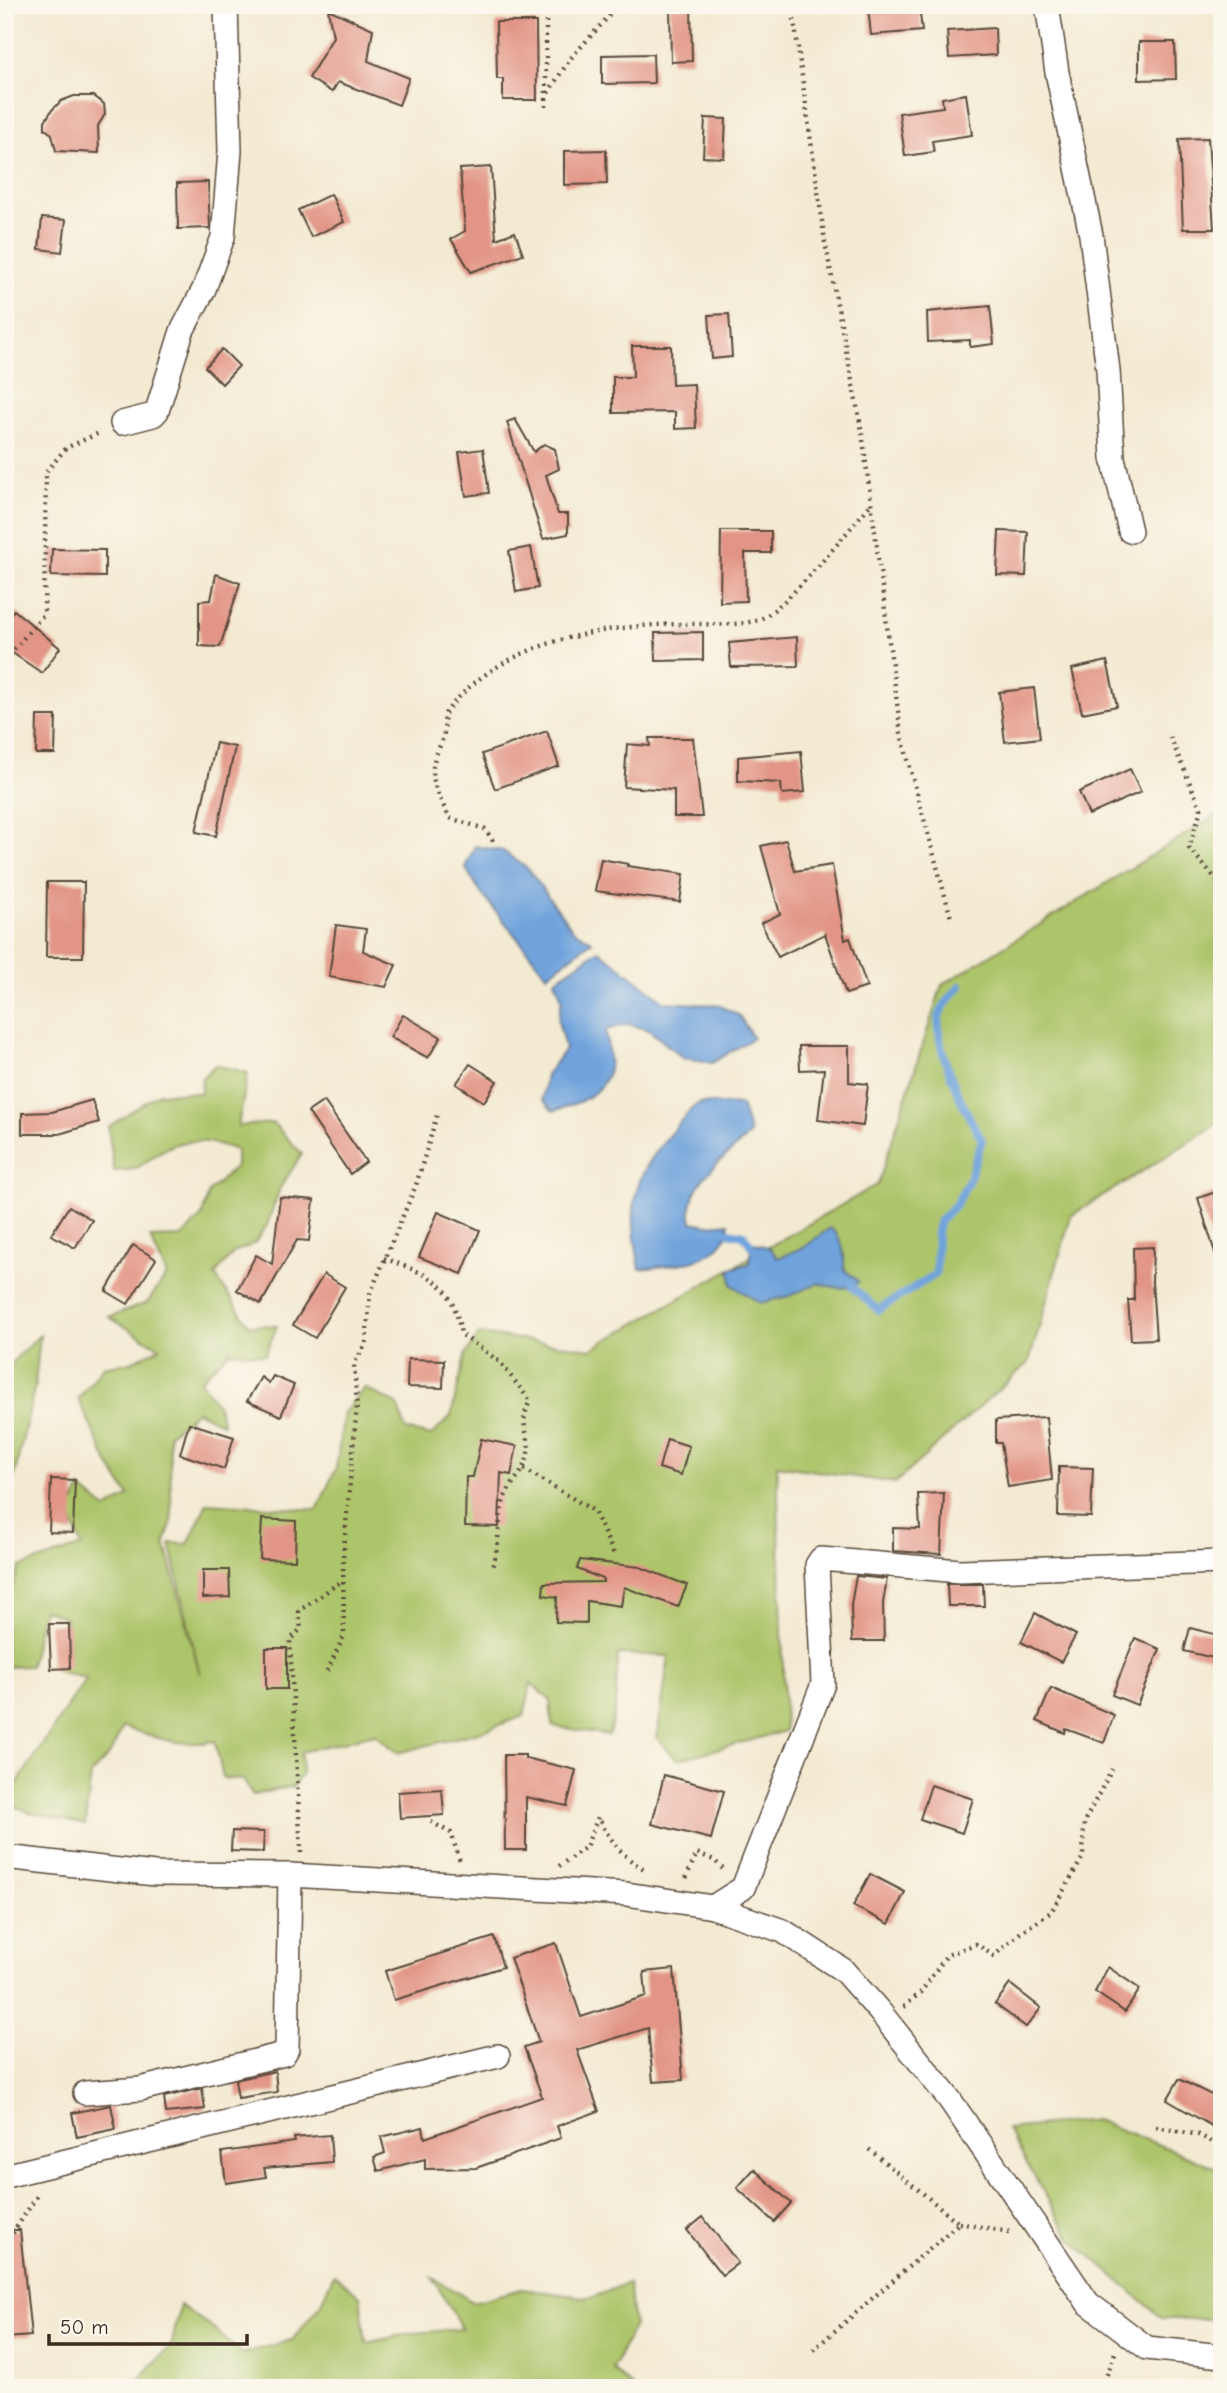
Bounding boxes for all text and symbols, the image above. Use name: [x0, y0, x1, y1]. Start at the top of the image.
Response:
scale bar: [49, 2302, 247, 2346]
text: 50 m: [60, 2315, 109, 2339]

